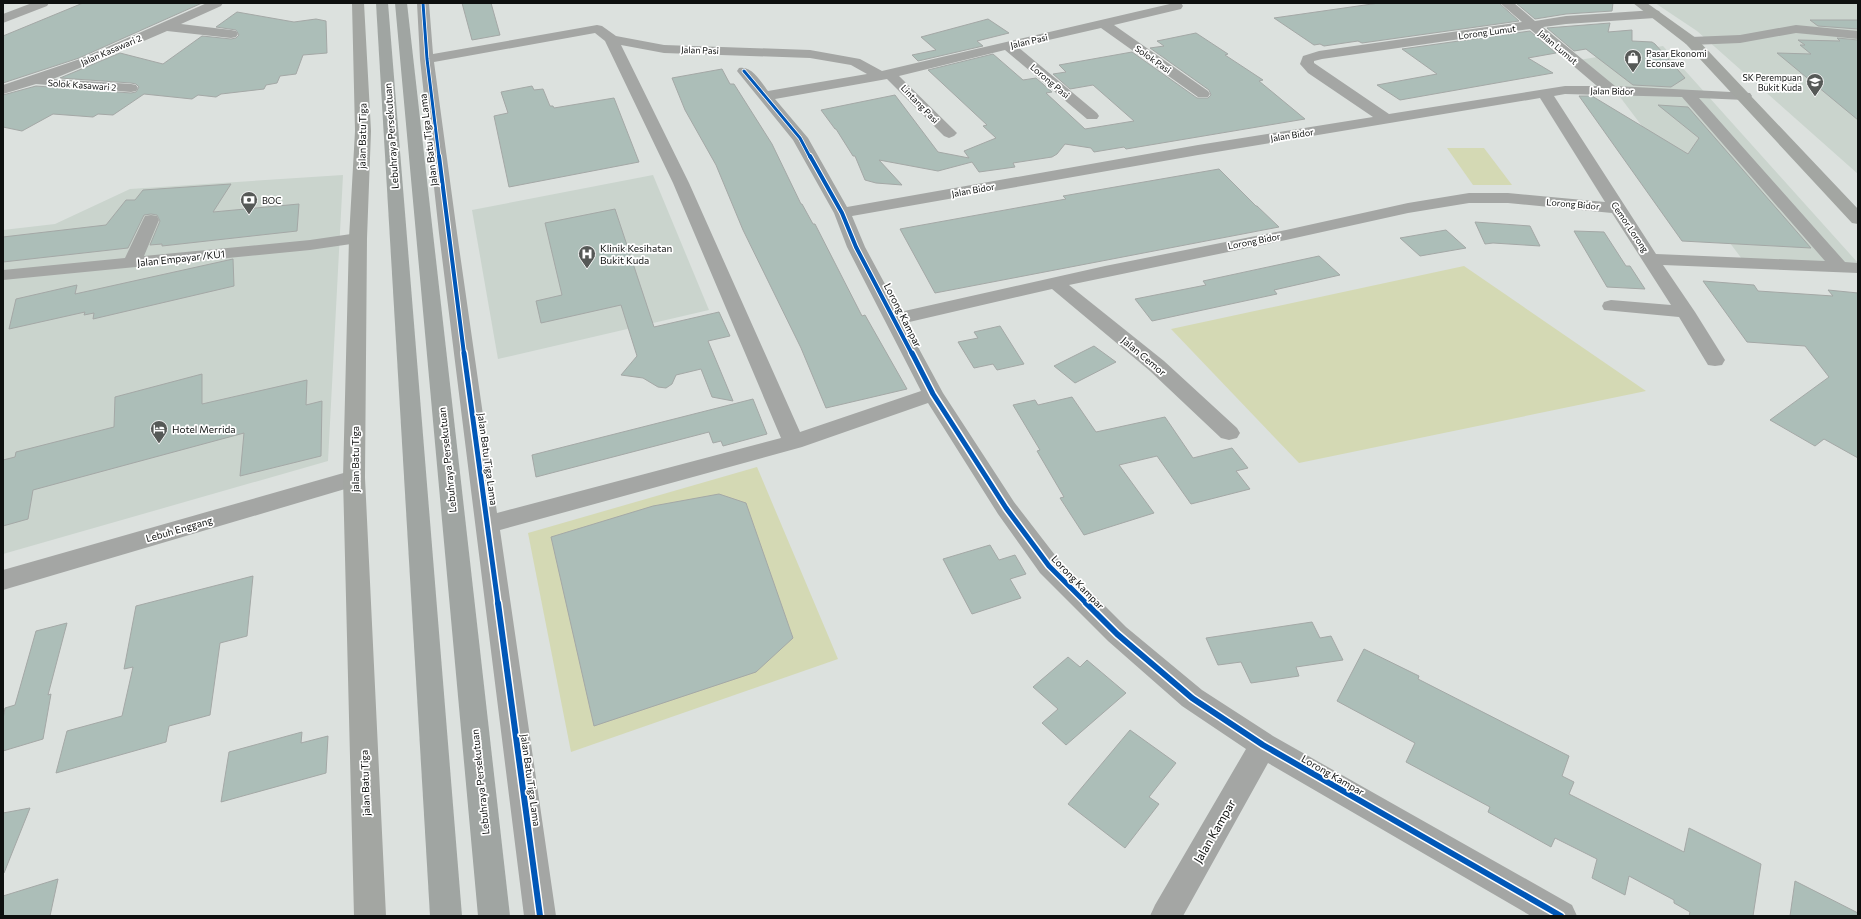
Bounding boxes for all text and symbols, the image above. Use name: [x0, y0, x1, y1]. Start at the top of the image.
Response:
street label: Lorong Lumut: [1458, 22, 1517, 41]
street label: Jalan Lumut: [1536, 27, 1580, 67]
street label: Jalan Pasi: [1009, 31, 1049, 51]
street label: Jalan Kasawari 2: [79, 32, 143, 68]
street label: Solok Pasi: [1133, 43, 1173, 75]
street label: Jalan Pasi: [681, 44, 719, 56]
shop icon: Pasar Ekonomi Econsave: [1623, 48, 1643, 73]
place label: Pasar Ekonomi Econsave: [1646, 48, 1707, 69]
street label: Lorong Pasi: [1028, 61, 1072, 101]
place label: SK Perempuan Bukit Kuda: [1742, 72, 1802, 93]
school or university icon: SK Perempuan Bukit Kuda: [1805, 72, 1825, 97]
street label: Solok Kasawari 2: [47, 77, 117, 93]
street label: Lintang Pasi: [899, 82, 941, 126]
street label: Lebuhraya Persekutuan: [381, 83, 401, 189]
street label: Jalan Bidor: [1590, 85, 1634, 97]
street label: Jalan Batu Tiga Lama: [416, 93, 440, 187]
street label: jalan Batu Tiga: [355, 103, 369, 169]
street label: Jalan Bidor: [1270, 126, 1315, 144]
street label: Jalan Bidor: [951, 181, 996, 199]
bank icon: BOC: [239, 190, 259, 215]
place label: BOC: [262, 195, 281, 206]
street label: Lorong Bidor: [1546, 196, 1600, 212]
street label: Cemor Lorong: [1609, 200, 1651, 255]
street label: Lorong Bidor: [1227, 230, 1282, 251]
place label: Klinik Kesihatan Bukit Kuda: [600, 242, 672, 266]
hospital icon: Klinik Kesihatan Bukit Kuda: [577, 244, 597, 269]
street label: Jalan Empayar /KU1: [137, 247, 225, 269]
street label: Lorong Kampar: [882, 281, 924, 349]
street label: Jalan Cemor: [1119, 334, 1169, 378]
street label: Lebuhraya Persekutuan: [435, 407, 459, 513]
street label: Jalan Batu Tiga Lama: [476, 412, 500, 506]
hotel icon: Hotel Merrida: [149, 419, 169, 444]
place label: Hotel Merrida: [172, 423, 236, 435]
street label: jalan Batu Tiga: [349, 426, 361, 492]
street label: Lebuh Enggang: [144, 514, 214, 544]
street label: Lorong Kampar: [1049, 553, 1107, 611]
street label: Lebuhraya Persekutuan: [468, 729, 492, 835]
street label: Jalan Batu Tiga Lama: [519, 733, 543, 827]
street label: jalan Batu Tiga: [358, 750, 372, 816]
street label: Lorong Kampar: [1300, 752, 1366, 798]
street label: Jalan Kampar: [1190, 796, 1239, 866]

